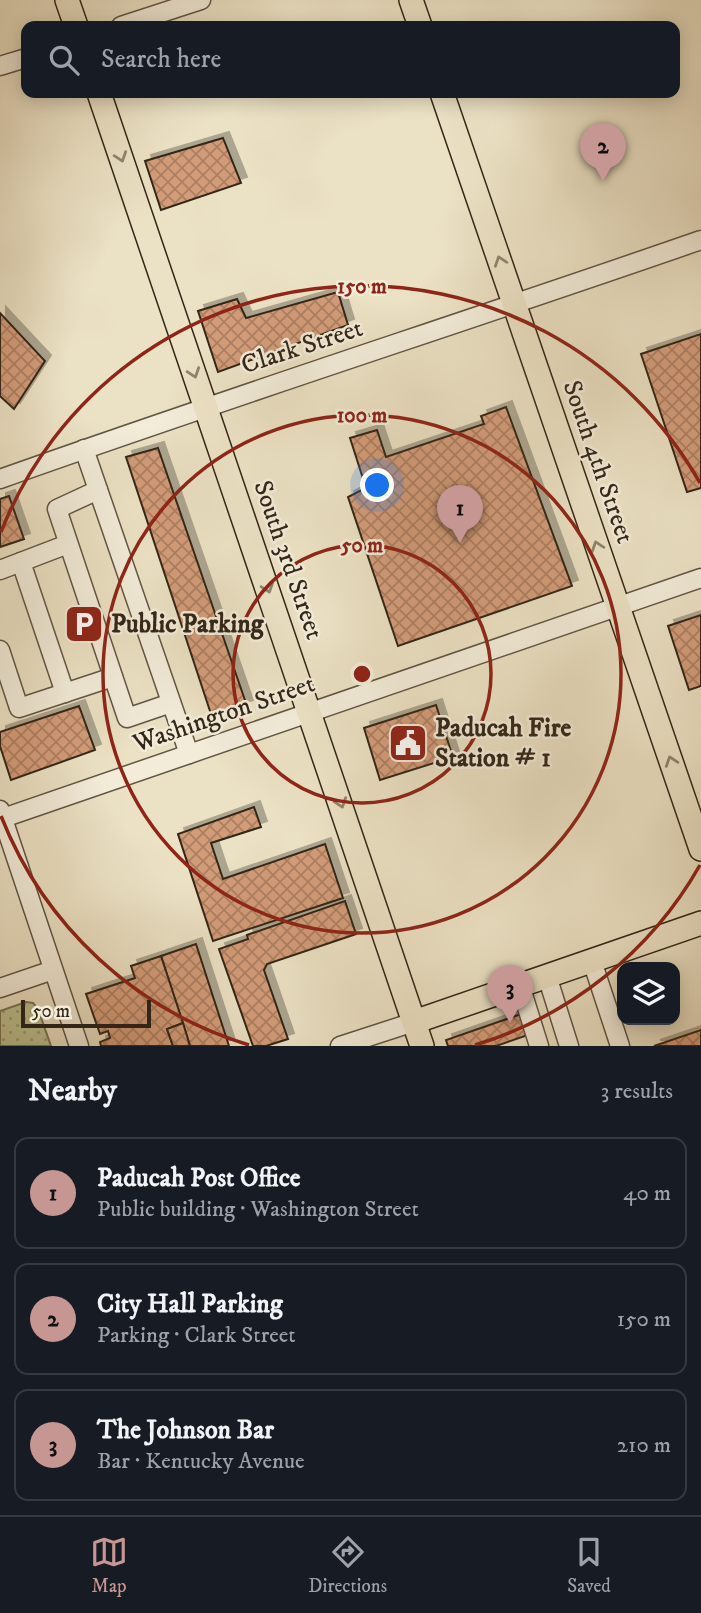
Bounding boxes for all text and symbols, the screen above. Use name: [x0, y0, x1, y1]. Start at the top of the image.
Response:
search box: [21, 21, 680, 98]
icon: search: [45, 41, 83, 79]
text: Search here: [101, 43, 221, 76]
pin: 2: [580, 123, 626, 181]
one-way arrow: [113, 151, 127, 163]
one-way arrow: [494, 256, 508, 268]
text: 150 m: [337, 274, 387, 300]
street label: Clark Street: [237, 312, 367, 382]
one-way arrow: [186, 366, 200, 378]
street label: South 4th Street: [555, 376, 641, 548]
text: 100 m: [337, 403, 387, 429]
your location: [360, 468, 394, 502]
street label: South 3rd Street: [245, 476, 331, 644]
pin: 1: [437, 485, 483, 543]
text: 50 m: [340, 533, 383, 559]
one-way arrow: [591, 541, 605, 553]
one-way arrow: [260, 581, 274, 594]
parking icon: Public Parking: [63, 603, 105, 645]
place label: Public Parking: [111, 608, 265, 641]
centre of rings: [350, 662, 374, 686]
street label: Washington Street: [128, 667, 319, 761]
place label: Paducah Fire Station # 1: [435, 712, 571, 775]
public building icon: Paducah Fire Station # 1: [387, 722, 429, 764]
one-way arrow: [665, 756, 679, 768]
one-way arrow: [333, 797, 347, 809]
map controls: [617, 962, 680, 1025]
button: layers: [617, 962, 680, 1025]
pin: 3: [487, 965, 533, 1023]
scale bar: [21, 997, 150, 1029]
text: 50 m: [32, 1000, 70, 1023]
text: Nearby: [28, 1073, 117, 1110]
text: 3 results: [601, 1077, 673, 1106]
text: Paducah Post Office: [97, 1162, 301, 1195]
text: 1: [49, 1179, 57, 1208]
text: 40 m: [623, 1179, 671, 1208]
text: Public building · Washington Street: [97, 1195, 419, 1224]
text: City Hall Parking: [97, 1288, 283, 1321]
text: 2: [47, 1305, 59, 1334]
text: 150 m: [617, 1305, 671, 1334]
text: Parking · Clark Street: [97, 1321, 296, 1350]
text: The Johnson Bar: [97, 1414, 274, 1447]
text: 3: [49, 1431, 57, 1460]
text: 210 m: [617, 1431, 671, 1460]
text: Bar · Kentucky Avenue: [97, 1447, 305, 1476]
tab: Map: [90, 1533, 128, 1598]
tab: Directions: [308, 1533, 387, 1598]
tab: Saved: [567, 1533, 611, 1598]

